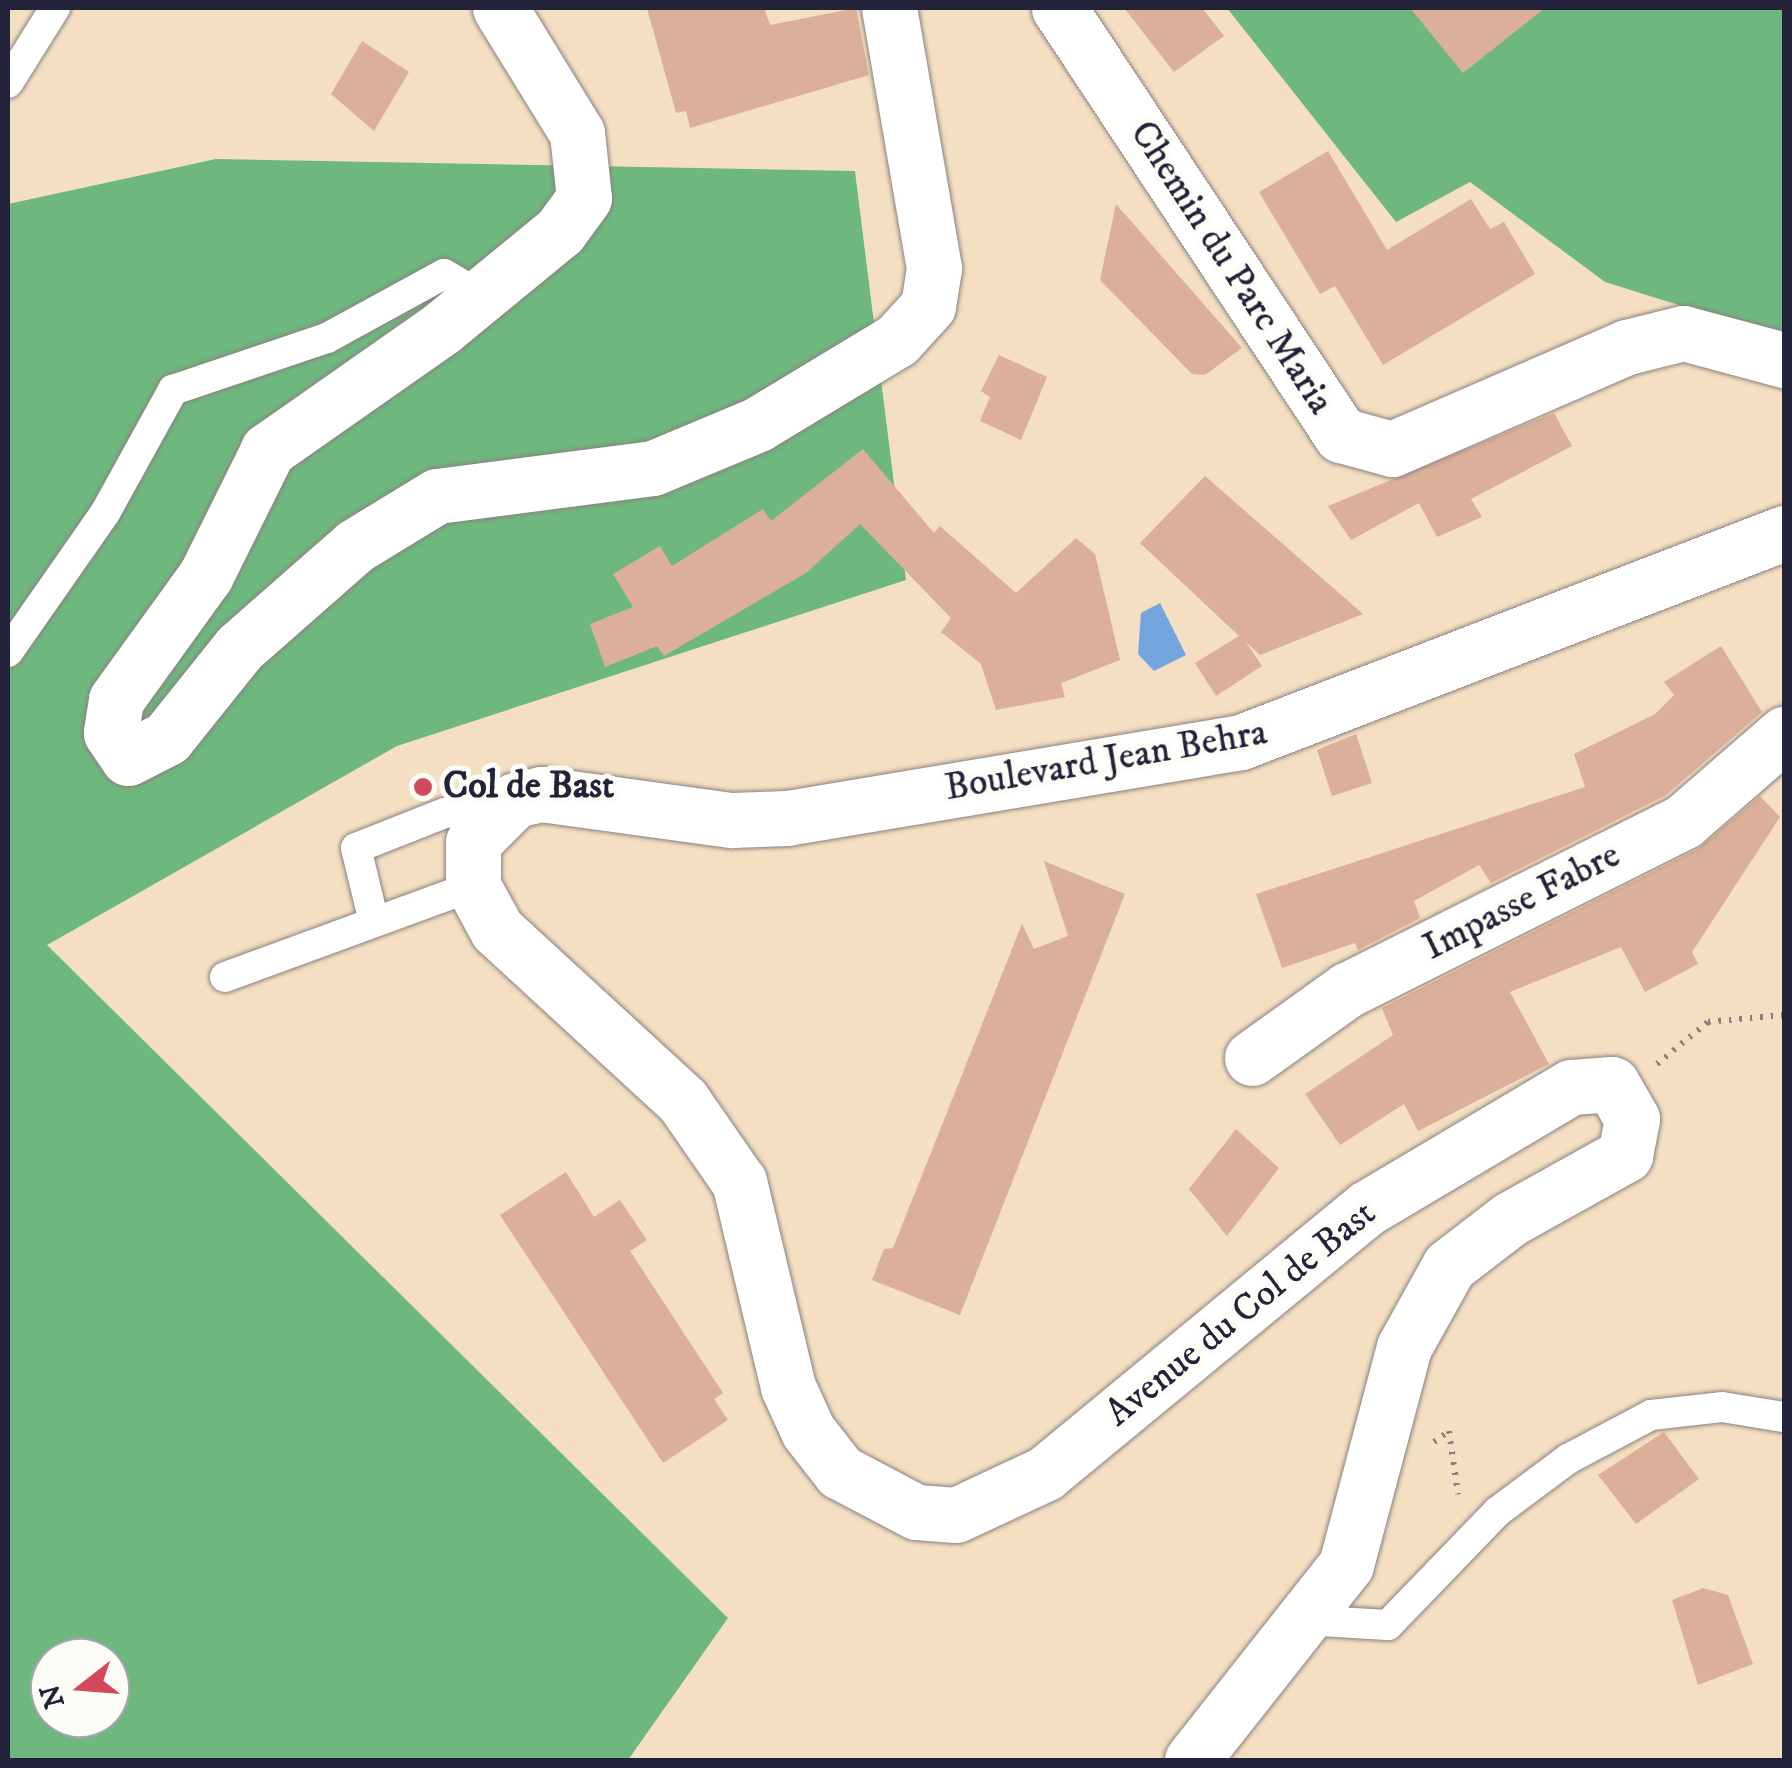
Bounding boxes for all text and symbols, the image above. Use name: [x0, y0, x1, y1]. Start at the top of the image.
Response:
street label: Chemin du Parc Maria: [1119, 113, 1343, 423]
street label: Boulevard Jean Behra: [941, 710, 1271, 812]
place label: Col de Bast: [443, 764, 614, 810]
marker: Col de Bast: [412, 776, 434, 798]
street label: Impasse Fabre: [1416, 833, 1628, 971]
street label: Avenue du Col de Bast: [1097, 1191, 1385, 1437]
north arrow: [30, 1638, 130, 1738]
text: N: [33, 1680, 73, 1712]

